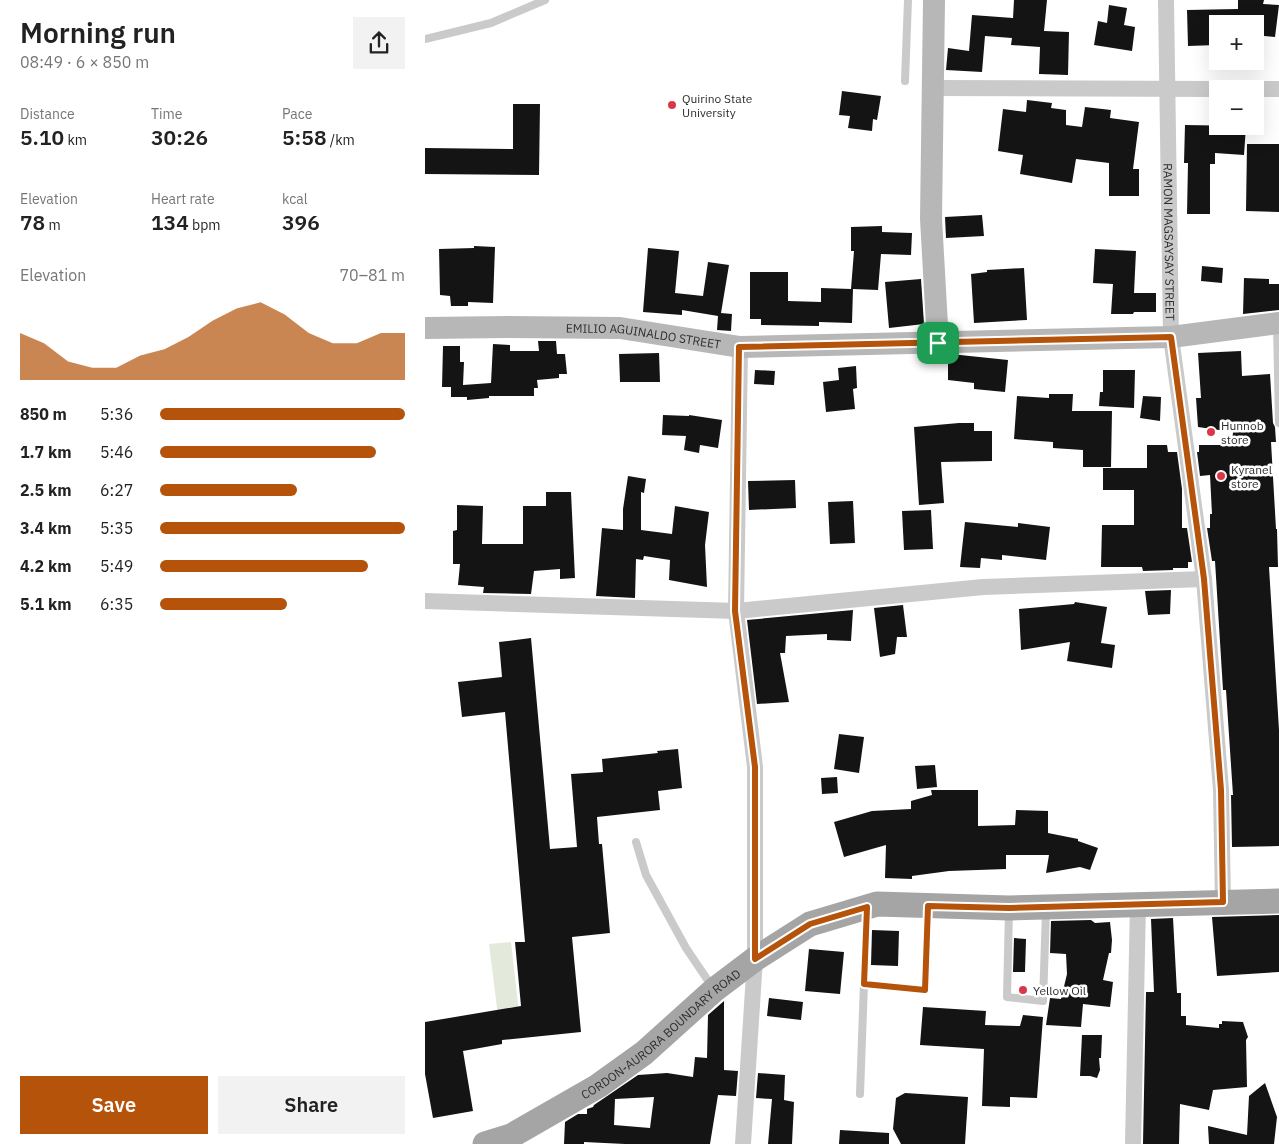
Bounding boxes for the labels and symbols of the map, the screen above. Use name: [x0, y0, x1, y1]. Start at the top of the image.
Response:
place label: Quirino State University: [682, 91, 753, 120]
marker: Quirino State University: [666, 99, 678, 111]
street label: RAMON MAGSAYSAY STREET: [1161, 163, 1178, 321]
street label: EMILIO AGUINALDO STREET: [566, 320, 722, 351]
pin: [917, 322, 959, 364]
place label: Hunnob store: [1221, 418, 1264, 447]
marker: Hunnob store: [1205, 426, 1217, 438]
place label: Kyranel store: [1231, 462, 1272, 491]
marker: Kyranel store: [1215, 470, 1227, 482]
street label: CORDON-AURORA BOUNDARY ROAD: [578, 965, 743, 1102]
place label: Yellow Oil: [1033, 983, 1086, 998]
marker: Yellow Oil: [1017, 984, 1029, 996]

